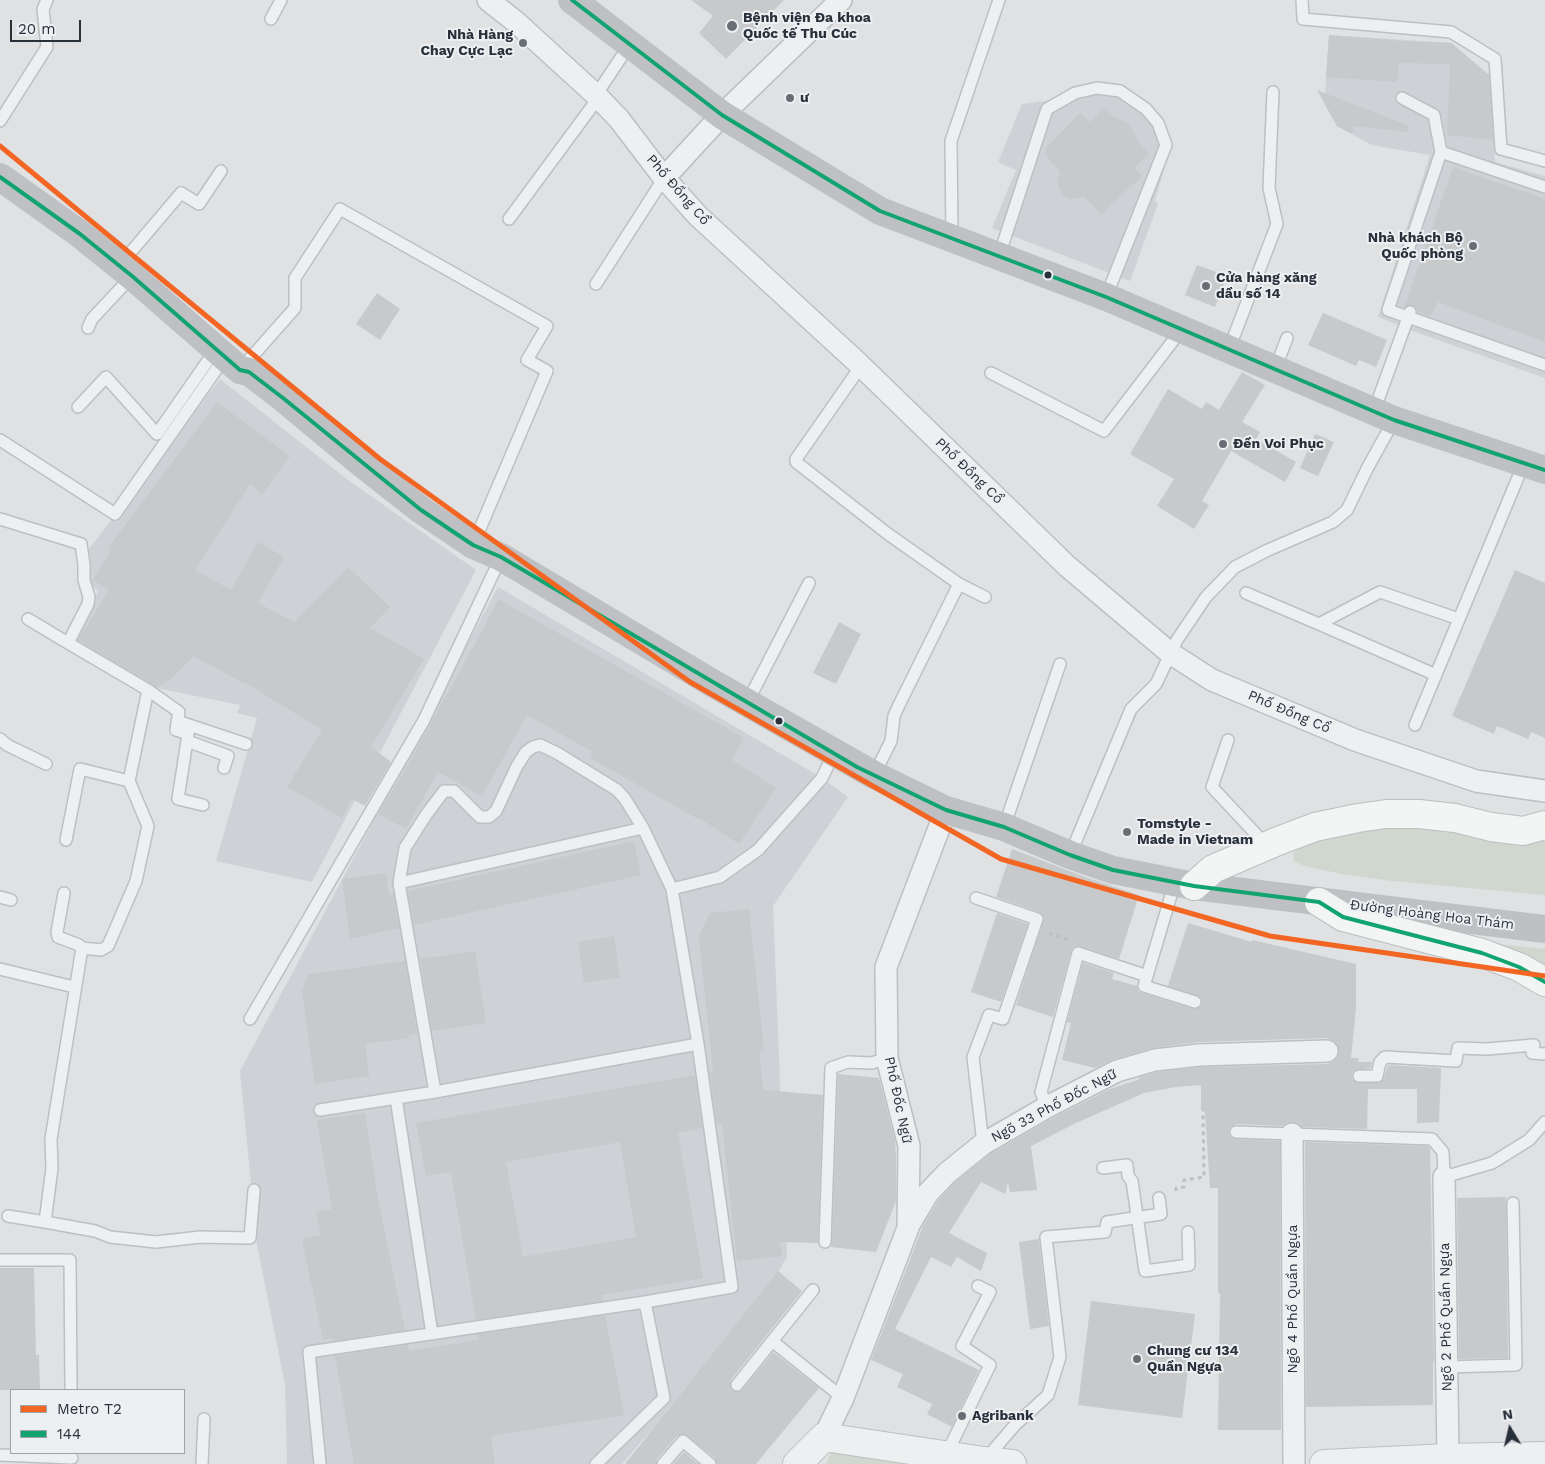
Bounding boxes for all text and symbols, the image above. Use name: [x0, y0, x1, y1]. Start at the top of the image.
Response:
scale bar: [12, 10, 84, 42]
place label: Bệnh viện Đa khoa Quốc tế Thu Cúc: [743, 10, 871, 42]
marker: Bệnh viện Đa khoa Quốc tế Thu Cúc: [725, 19, 739, 33]
text: 20 m: [18, 20, 56, 38]
place label: Nhà Hàng Chay Cực Lạc: [421, 27, 513, 59]
marker: Nhà Hàng Chay Cực Lạc: [517, 37, 529, 49]
place label: ư: [800, 90, 809, 106]
marker: ư: [784, 92, 796, 104]
street label: Phố Đồng Cổ: [643, 151, 713, 229]
place label: Nhà khách Bộ Quốc phòng: [1368, 230, 1463, 262]
marker: Nhà khách Bộ Quốc phòng: [1467, 240, 1479, 252]
unlabelled marker: [1043, 270, 1053, 280]
place label: Cửa hàng xăng dầu số 14: [1216, 270, 1317, 302]
marker: Cửa hàng xăng dầu số 14: [1200, 280, 1212, 292]
street label: Phố Đồng Cổ: [932, 434, 1006, 508]
place label: Đền Voi Phục: [1233, 436, 1324, 452]
marker: Đền Voi Phục: [1217, 438, 1229, 450]
street label: Phố Đồng Cổ: [1245, 687, 1333, 737]
unlabelled marker: [774, 716, 784, 726]
place label: Tomstyle - Made in Vietnam: [1137, 816, 1253, 849]
marker: Tomstyle - Made in Vietnam: [1121, 826, 1133, 838]
street label: Đường Hoàng Hoa Thám: [1349, 897, 1515, 933]
street label: Phố Đốc Ngữ: [881, 1055, 915, 1145]
street label: Ngõ 33 Phố Đốc Ngữ: [988, 1066, 1120, 1146]
street label: Ngõ 4 Phố Quần Ngựa: [1285, 1224, 1301, 1374]
street label: Ngõ 2 Phố Quần Ngựa: [1436, 1243, 1456, 1391]
place label: Chung cư 134 Quần Ngựa: [1147, 1343, 1239, 1375]
marker: Chung cư 134 Quần Ngựa: [1131, 1353, 1143, 1365]
legend: [10, 1389, 185, 1454]
text: Metro T2: [57, 1400, 122, 1418]
north arrow: [1485, 1404, 1535, 1454]
text: N: [1501, 1405, 1514, 1423]
place label: Agribank: [972, 1408, 1034, 1424]
marker: Agribank: [956, 1410, 968, 1422]
text: 144: [57, 1425, 81, 1443]

